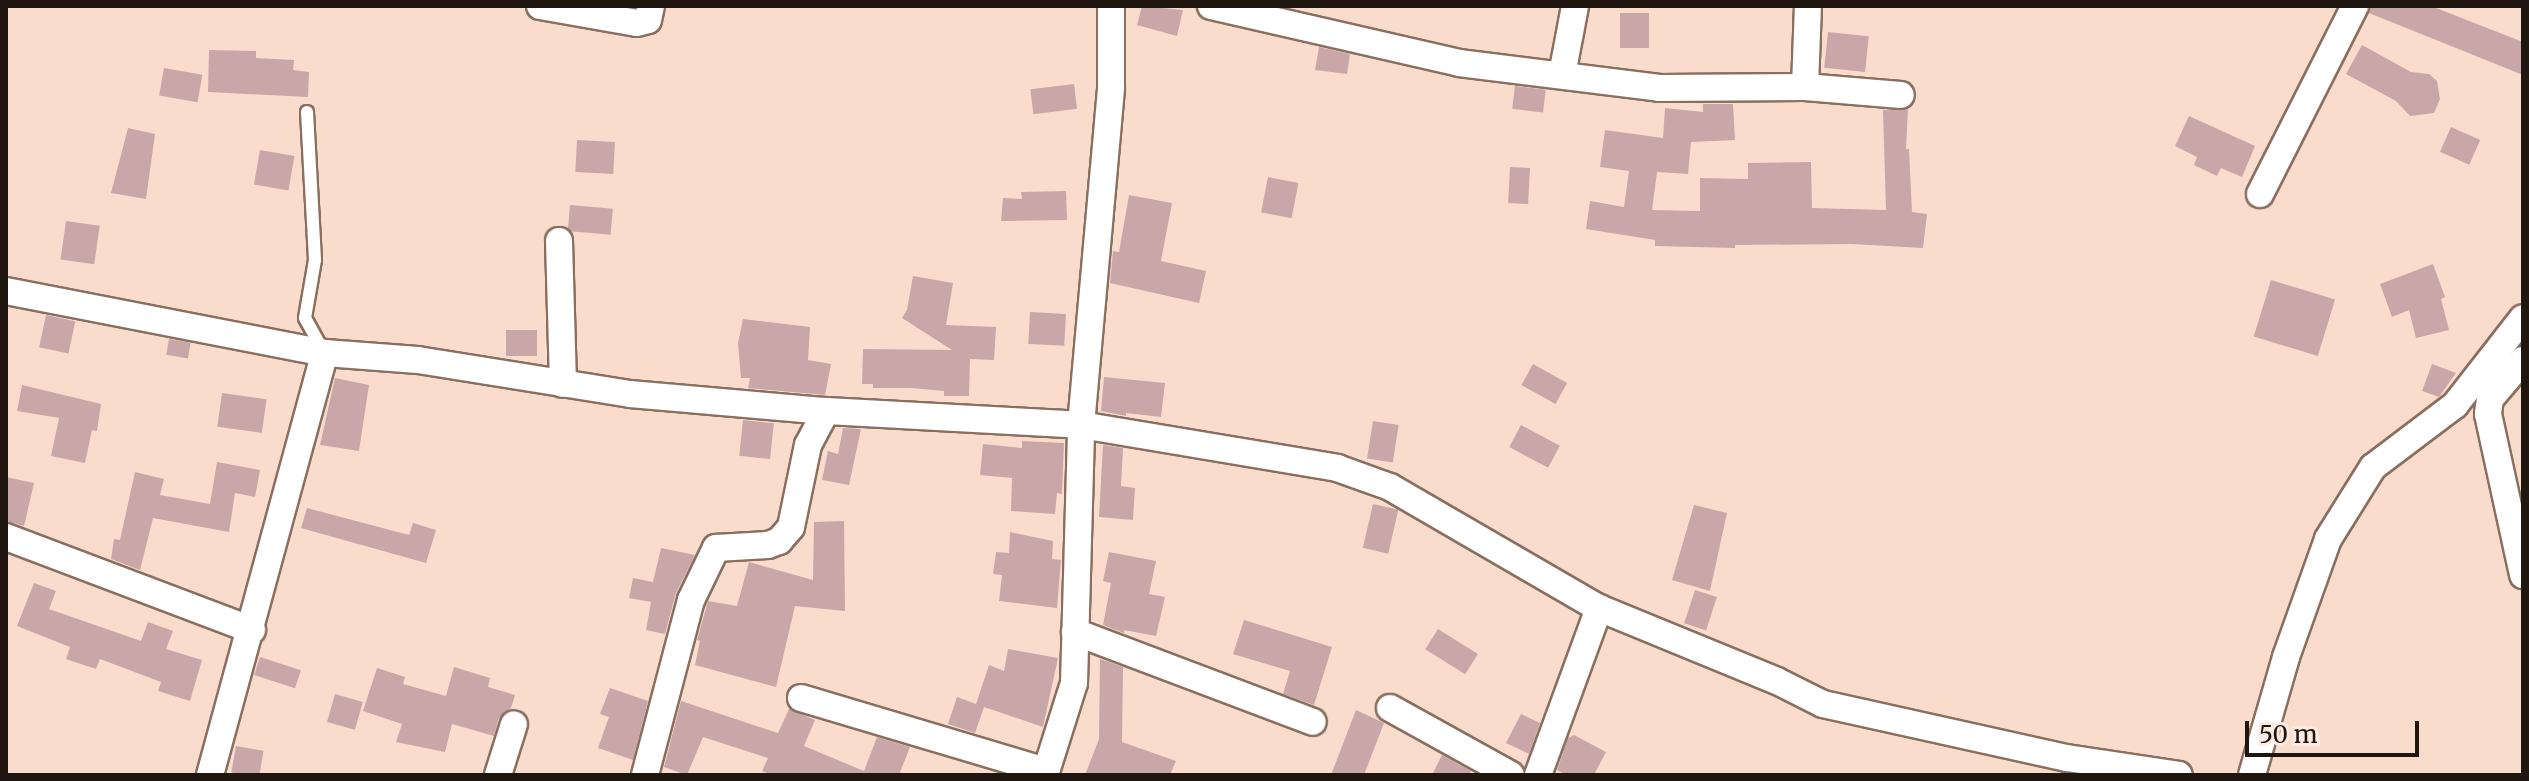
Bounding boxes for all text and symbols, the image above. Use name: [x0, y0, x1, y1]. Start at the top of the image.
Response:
scale bar: [2249, 705, 2423, 755]
text: 50 m: [2259, 719, 2318, 750]

